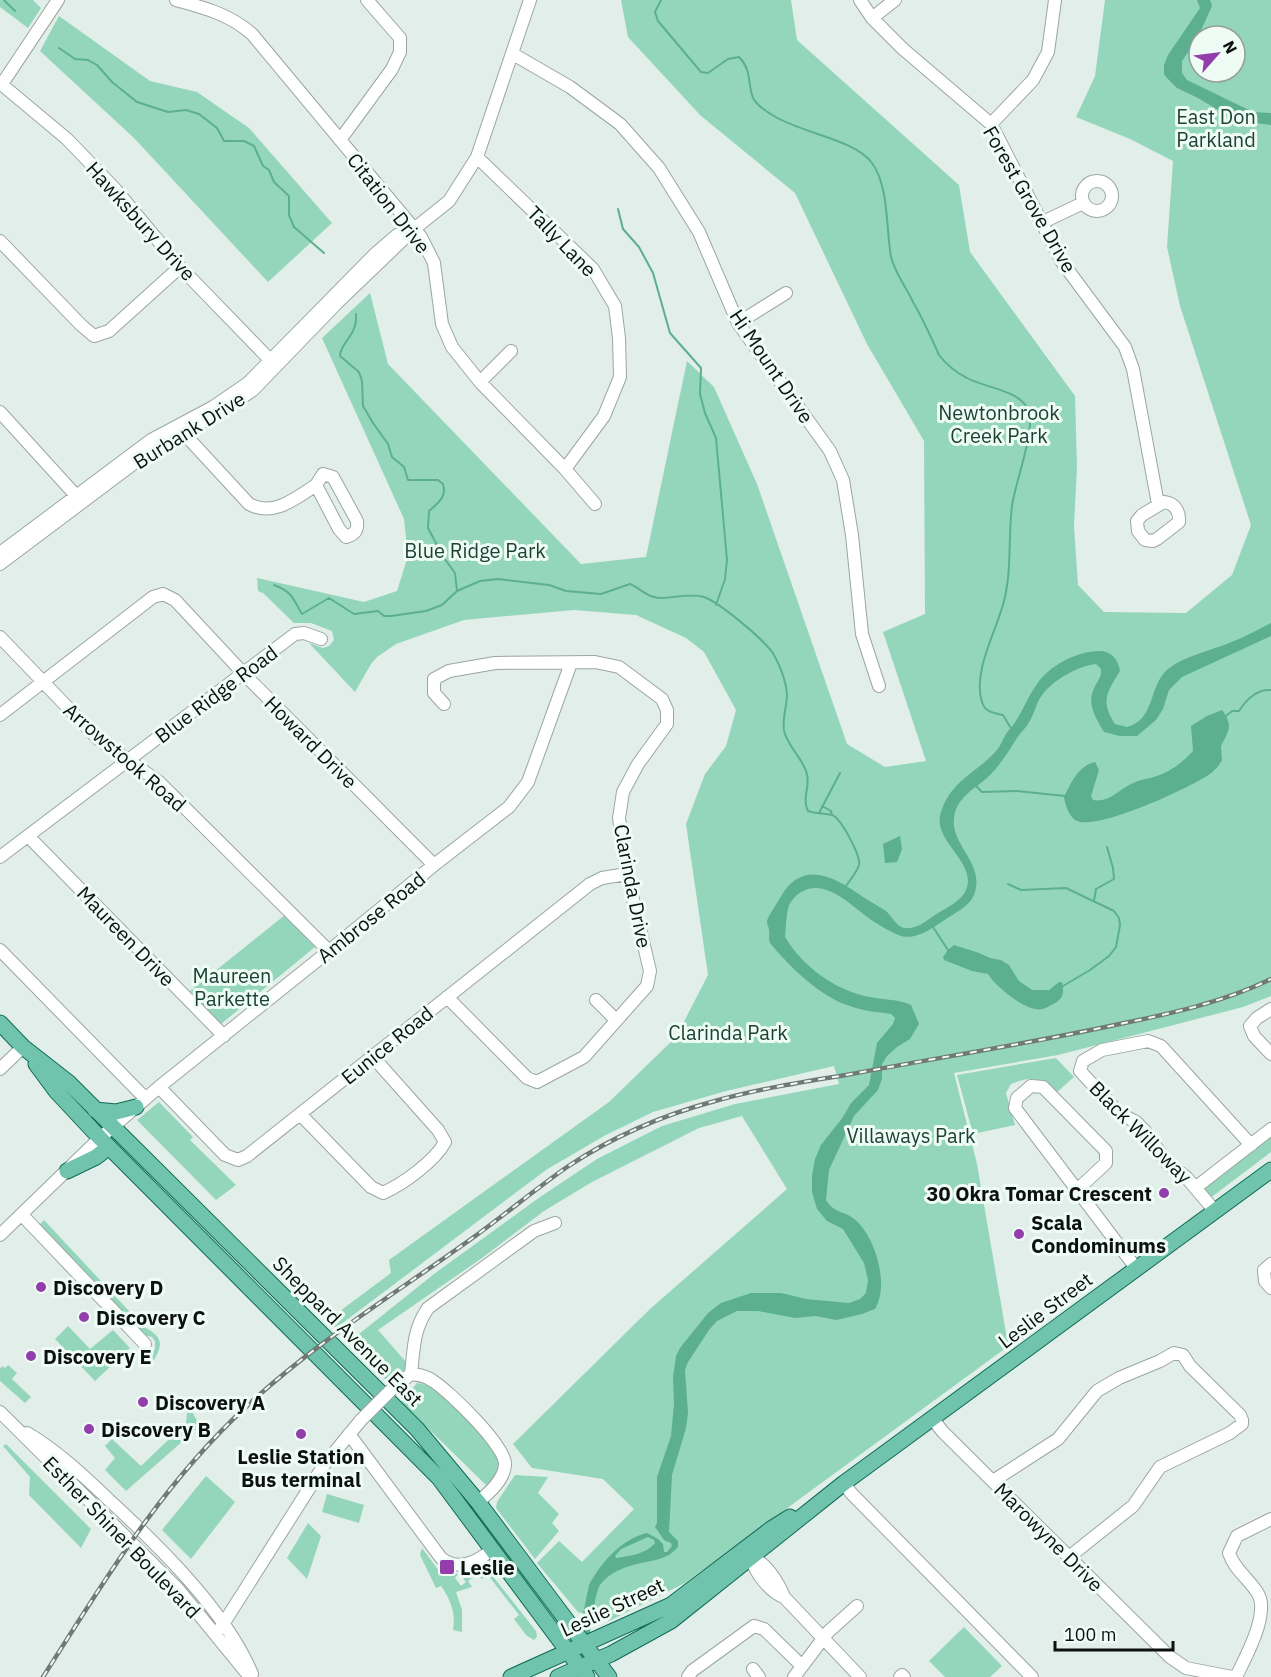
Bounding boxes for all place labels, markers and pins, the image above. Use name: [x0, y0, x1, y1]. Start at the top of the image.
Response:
place label: 30 Okra Tomar Crescent: [926, 1180, 1152, 1207]
marker: 30 Okra Tomar Crescent: [1157, 1186, 1171, 1200]
place label: Scala Condominums: [1031, 1209, 1166, 1259]
marker: Scala Condominums: [1012, 1227, 1026, 1241]
place label: Discovery D: [53, 1274, 164, 1301]
marker: Discovery D: [34, 1280, 48, 1294]
place label: Discovery C: [96, 1304, 206, 1331]
marker: Discovery C: [77, 1310, 91, 1324]
place label: Discovery E: [43, 1343, 152, 1370]
marker: Discovery E: [24, 1349, 38, 1363]
place label: Discovery A: [155, 1389, 266, 1416]
marker: Discovery A: [136, 1395, 150, 1409]
place label: Discovery B: [101, 1416, 211, 1443]
marker: Discovery B: [82, 1422, 96, 1436]
marker: Leslie Station Bus terminal: [294, 1427, 308, 1441]
place label: Leslie Station Bus terminal: [237, 1443, 365, 1493]
place label: Leslie: [460, 1554, 515, 1581]
marker: Leslie: [438, 1558, 456, 1576]

